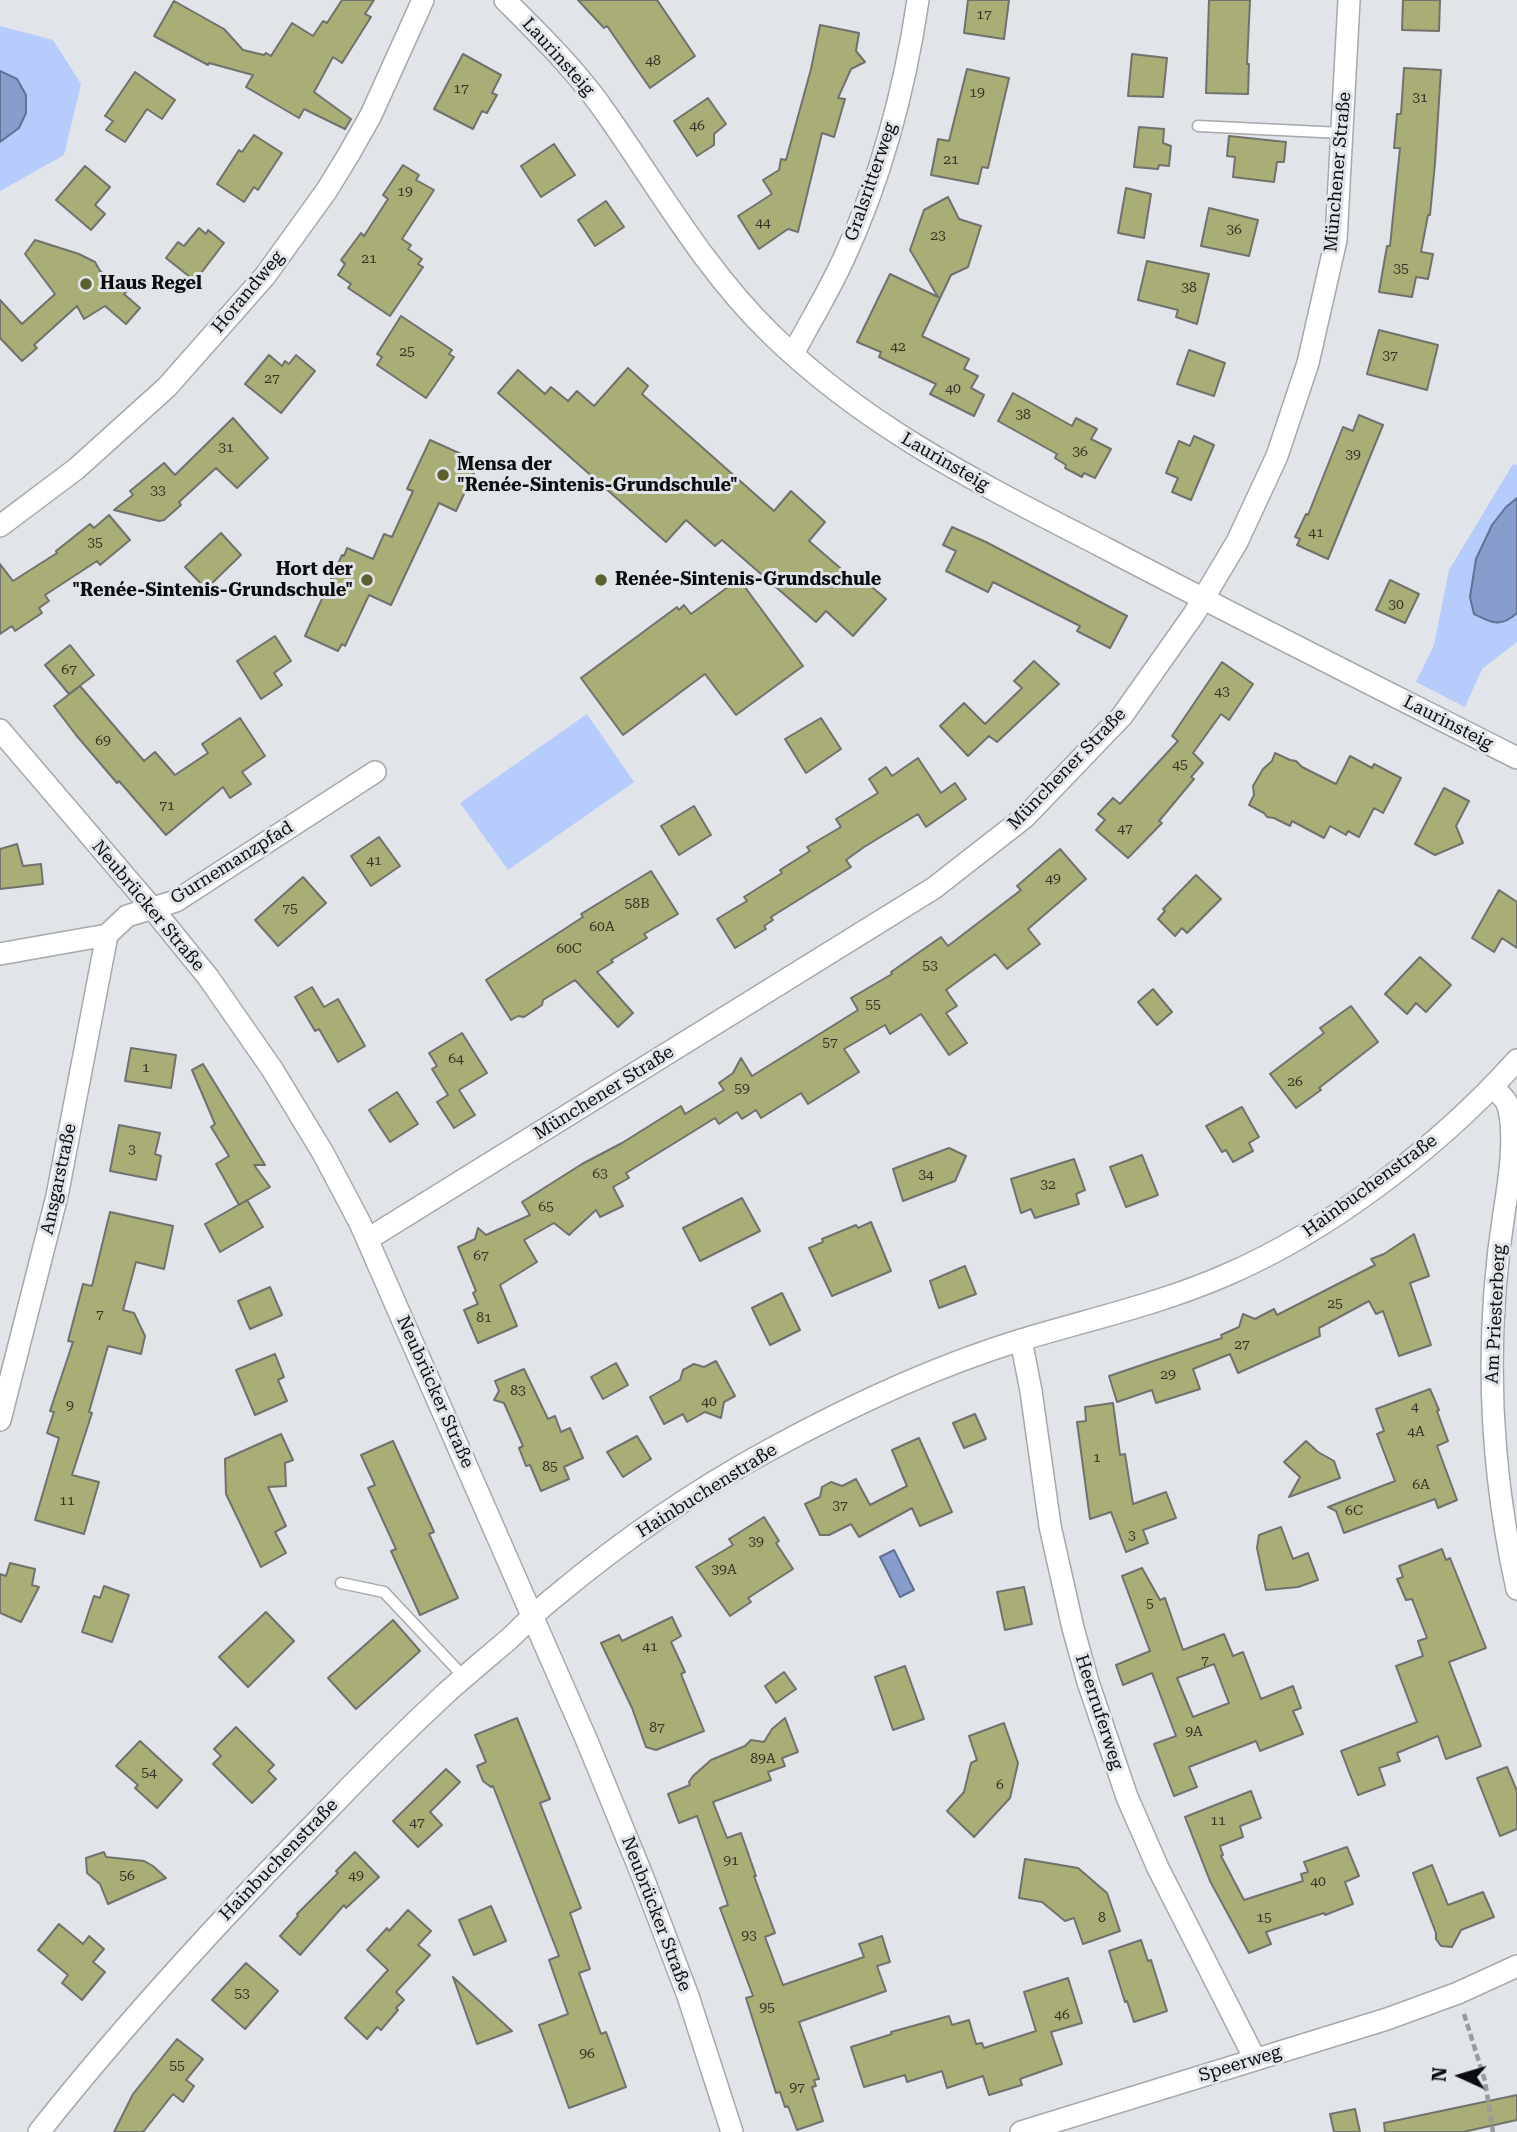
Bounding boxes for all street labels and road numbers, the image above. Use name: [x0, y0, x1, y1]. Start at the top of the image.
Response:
street label: Laurinsteig: [517, 13, 599, 101]
street label: Münchener Straße: [1320, 91, 1356, 253]
street label: Gralsritterweg: [841, 120, 901, 244]
street label: Horandweg: [207, 247, 289, 337]
street label: Laurinsteig: [897, 428, 993, 496]
street label: Laurinsteig: [1399, 691, 1497, 755]
street label: Münchener Straße: [1003, 704, 1131, 834]
street label: Gurnemanzpfad: [167, 817, 297, 909]
street label: Neubrücker Straße: [87, 836, 209, 976]
street label: Münchener Straße: [530, 1041, 678, 1145]
street label: Ansgarstraße: [37, 1121, 81, 1237]
street label: Hainbuchenstraße: [1299, 1130, 1441, 1242]
street label: Am Priesterberg: [1482, 1244, 1510, 1384]
street label: Neubrücker Straße: [392, 1313, 478, 1471]
street label: Hainbuchenstraße: [633, 1439, 781, 1543]
street label: Heerruferweg: [1070, 1652, 1128, 1772]
street label: Hainbuchenstraße: [215, 1795, 343, 1925]
street label: Neubrücker Straße: [616, 1833, 696, 1995]
street label: Speerweg: [1196, 2041, 1284, 2087]

